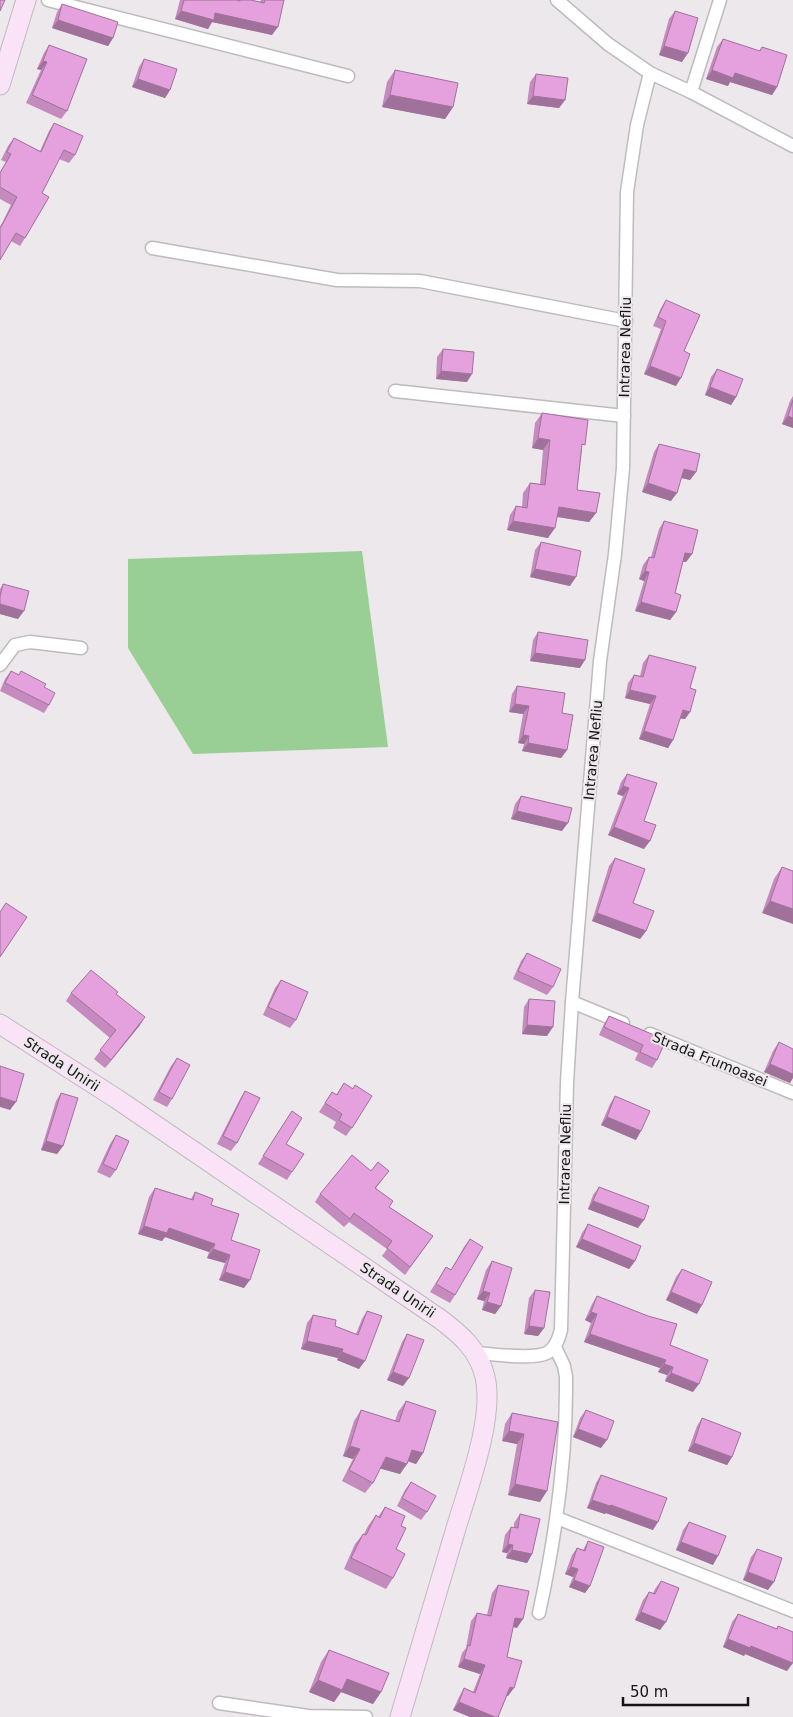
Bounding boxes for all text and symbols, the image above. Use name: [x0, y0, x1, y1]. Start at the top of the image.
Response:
street label: Intrarea Nefliu: [616, 297, 634, 397]
street label: Intrarea Nefliu: [581, 699, 605, 801]
street label: Strada Frumoasei: [650, 1029, 770, 1089]
street label: Strada Unirii: [21, 1034, 103, 1094]
street label: Intrarea Nefliu: [556, 1104, 574, 1204]
street label: Strada Unirii: [357, 1259, 439, 1321]
scale bar: [623, 1674, 748, 1706]
text: 50 m: [630, 1683, 668, 1701]

